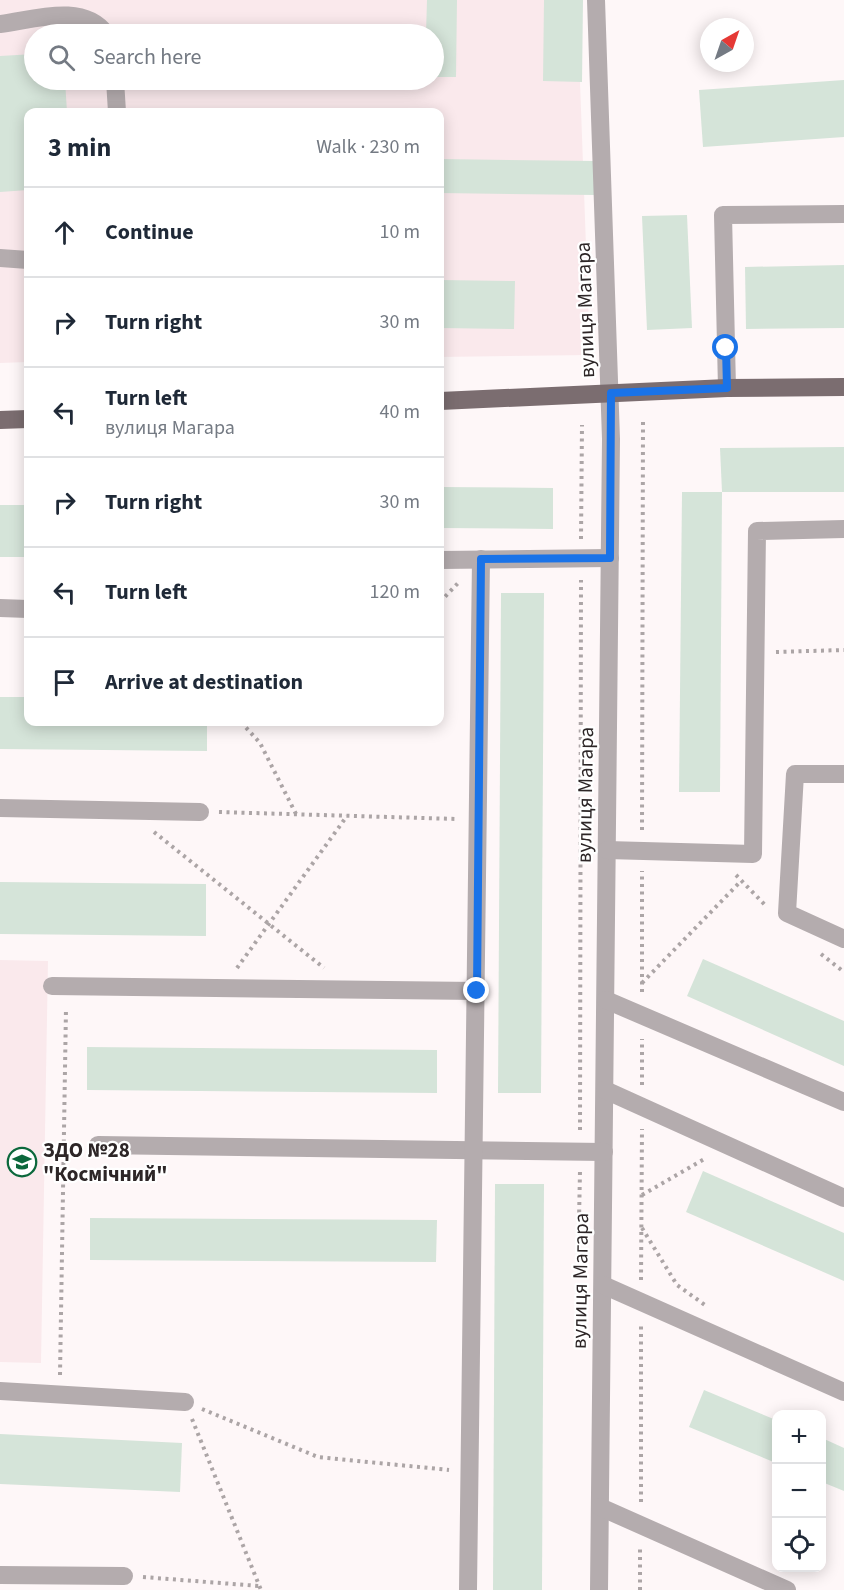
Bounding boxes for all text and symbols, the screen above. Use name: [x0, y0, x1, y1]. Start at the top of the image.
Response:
north arrow: [700, 18, 754, 72]
search box: [24, 24, 444, 90]
icon: search: [45, 41, 78, 74]
text: Search here: [93, 41, 201, 73]
text: 3 min: [48, 129, 111, 166]
text: Walk · 230 m: [316, 133, 420, 161]
icon: ahead: [48, 216, 81, 249]
text: Continue: [105, 216, 194, 248]
text: 10 m: [380, 218, 420, 246]
street label: вулиця Магара: [568, 241, 602, 379]
icon: right: [48, 306, 81, 339]
text: Turn right: [105, 306, 202, 338]
text: 30 m: [380, 308, 420, 336]
route start: [712, 334, 738, 360]
text: Turn left: [105, 382, 187, 414]
icon: left: [48, 396, 81, 429]
text: 40 m: [380, 398, 420, 426]
text: вулиця Магара: [105, 414, 235, 442]
icon: right: [48, 486, 81, 519]
text: Turn right: [105, 486, 202, 518]
text: 30 m: [380, 488, 420, 516]
icon: left: [48, 576, 81, 609]
text: Turn left: [105, 576, 187, 608]
text: 120 m: [370, 578, 420, 606]
icon: arrive: [48, 666, 81, 699]
text: Arrive at destination: [105, 666, 303, 698]
street label: вулиця Магара: [569, 727, 601, 863]
route end: [463, 977, 489, 1003]
place label: ЗДО №28 "Космічний": [43, 1135, 167, 1189]
school or university icon: ЗДО №28 "Космічний": [6, 1146, 38, 1178]
street label: вулиця Магара: [564, 1213, 596, 1349]
map controls: [772, 1410, 826, 1572]
button: +: [772, 1410, 826, 1464]
button: −: [772, 1464, 826, 1518]
button: locate: [772, 1518, 826, 1572]

